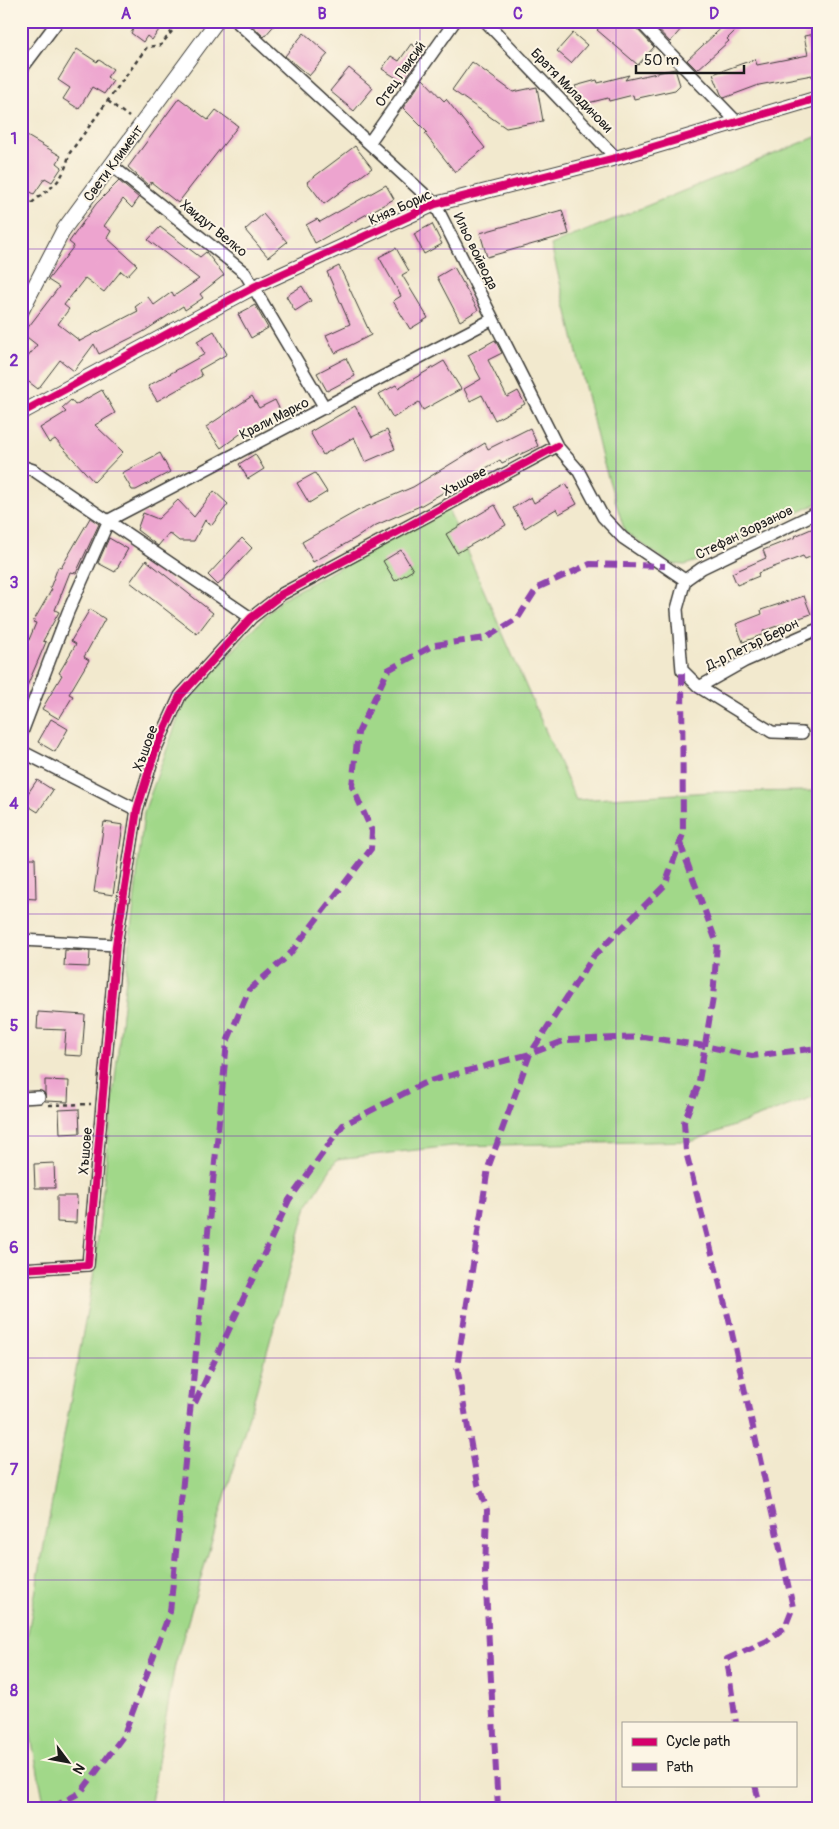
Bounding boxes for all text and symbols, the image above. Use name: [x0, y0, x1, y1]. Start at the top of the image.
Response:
text: A: [121, 4, 132, 24]
text: B: [317, 4, 327, 24]
text: C: [513, 4, 523, 24]
text: D: [709, 4, 719, 24]
street label: Отец Паисий: [372, 38, 429, 110]
scale bar: [636, 42, 744, 74]
street label: Братя Миладинови: [527, 45, 616, 136]
text: 50 m: [644, 51, 679, 70]
street label: Свети Климент: [80, 122, 147, 205]
text: 1: [11, 129, 17, 149]
street label: Княз Борис: [366, 186, 434, 229]
street label: Хаидут Велко: [177, 196, 251, 261]
street label: Ильо войвода: [450, 210, 501, 292]
text: 2: [10, 351, 19, 371]
street label: Крали Марко: [237, 393, 312, 443]
street label: Хъшове: [439, 463, 489, 500]
street label: Стефан Зорзанов: [693, 501, 796, 563]
text: 3: [10, 573, 19, 593]
street label: Д-р Петър Берон: [702, 615, 801, 675]
street label: Хъшове: [129, 723, 162, 773]
text: 4: [9, 794, 19, 814]
text: 5: [10, 1016, 19, 1036]
street label: Хъшове: [75, 1127, 96, 1175]
text: 6: [9, 1238, 19, 1258]
text: 7: [10, 1460, 19, 1480]
text: 8: [10, 1681, 18, 1701]
legend: [622, 1722, 796, 1786]
text: Cycle path: [666, 1732, 730, 1751]
north arrow: [42, 1736, 92, 1786]
text: Path: [666, 1758, 693, 1777]
text: N: [69, 1760, 88, 1777]

